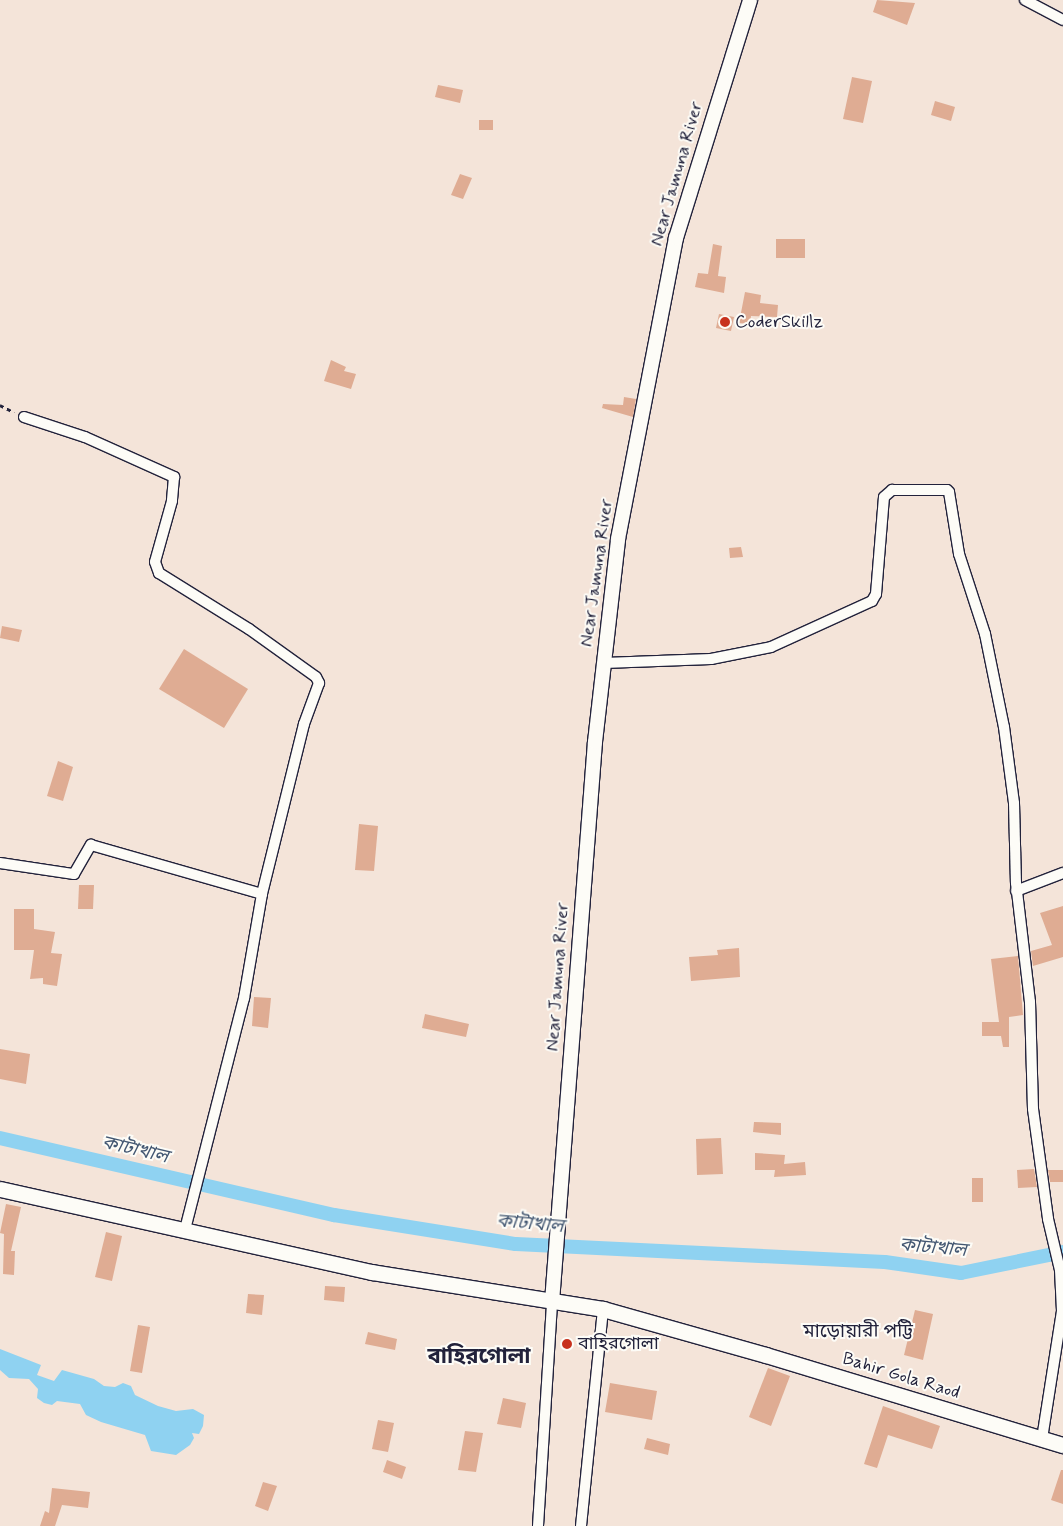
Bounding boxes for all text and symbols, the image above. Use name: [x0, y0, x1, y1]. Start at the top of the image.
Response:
street label: Near Jamuna River: [645, 97, 709, 251]
place label: CoderSkillz: [735, 311, 823, 333]
marker: CoderSkillz: [719, 316, 731, 328]
street label: Near Jamuna River: [576, 495, 618, 651]
street label: Near Jamuna River: [542, 899, 574, 1055]
water label: কাটাখাল: [100, 1131, 170, 1169]
water label: কাটাখাল: [495, 1210, 565, 1238]
water label: কাটাখাল: [898, 1234, 968, 1262]
district label: মাড়োয়ারী পট্টি: [803, 1321, 913, 1343]
place label: বাহিরগোলা: [578, 1333, 659, 1355]
marker: বাহিরগোলা: [560, 1337, 574, 1351]
district label: বাহিরগোলা: [427, 1345, 531, 1371]
street label: Bahir Gola Raod: [840, 1348, 962, 1404]

